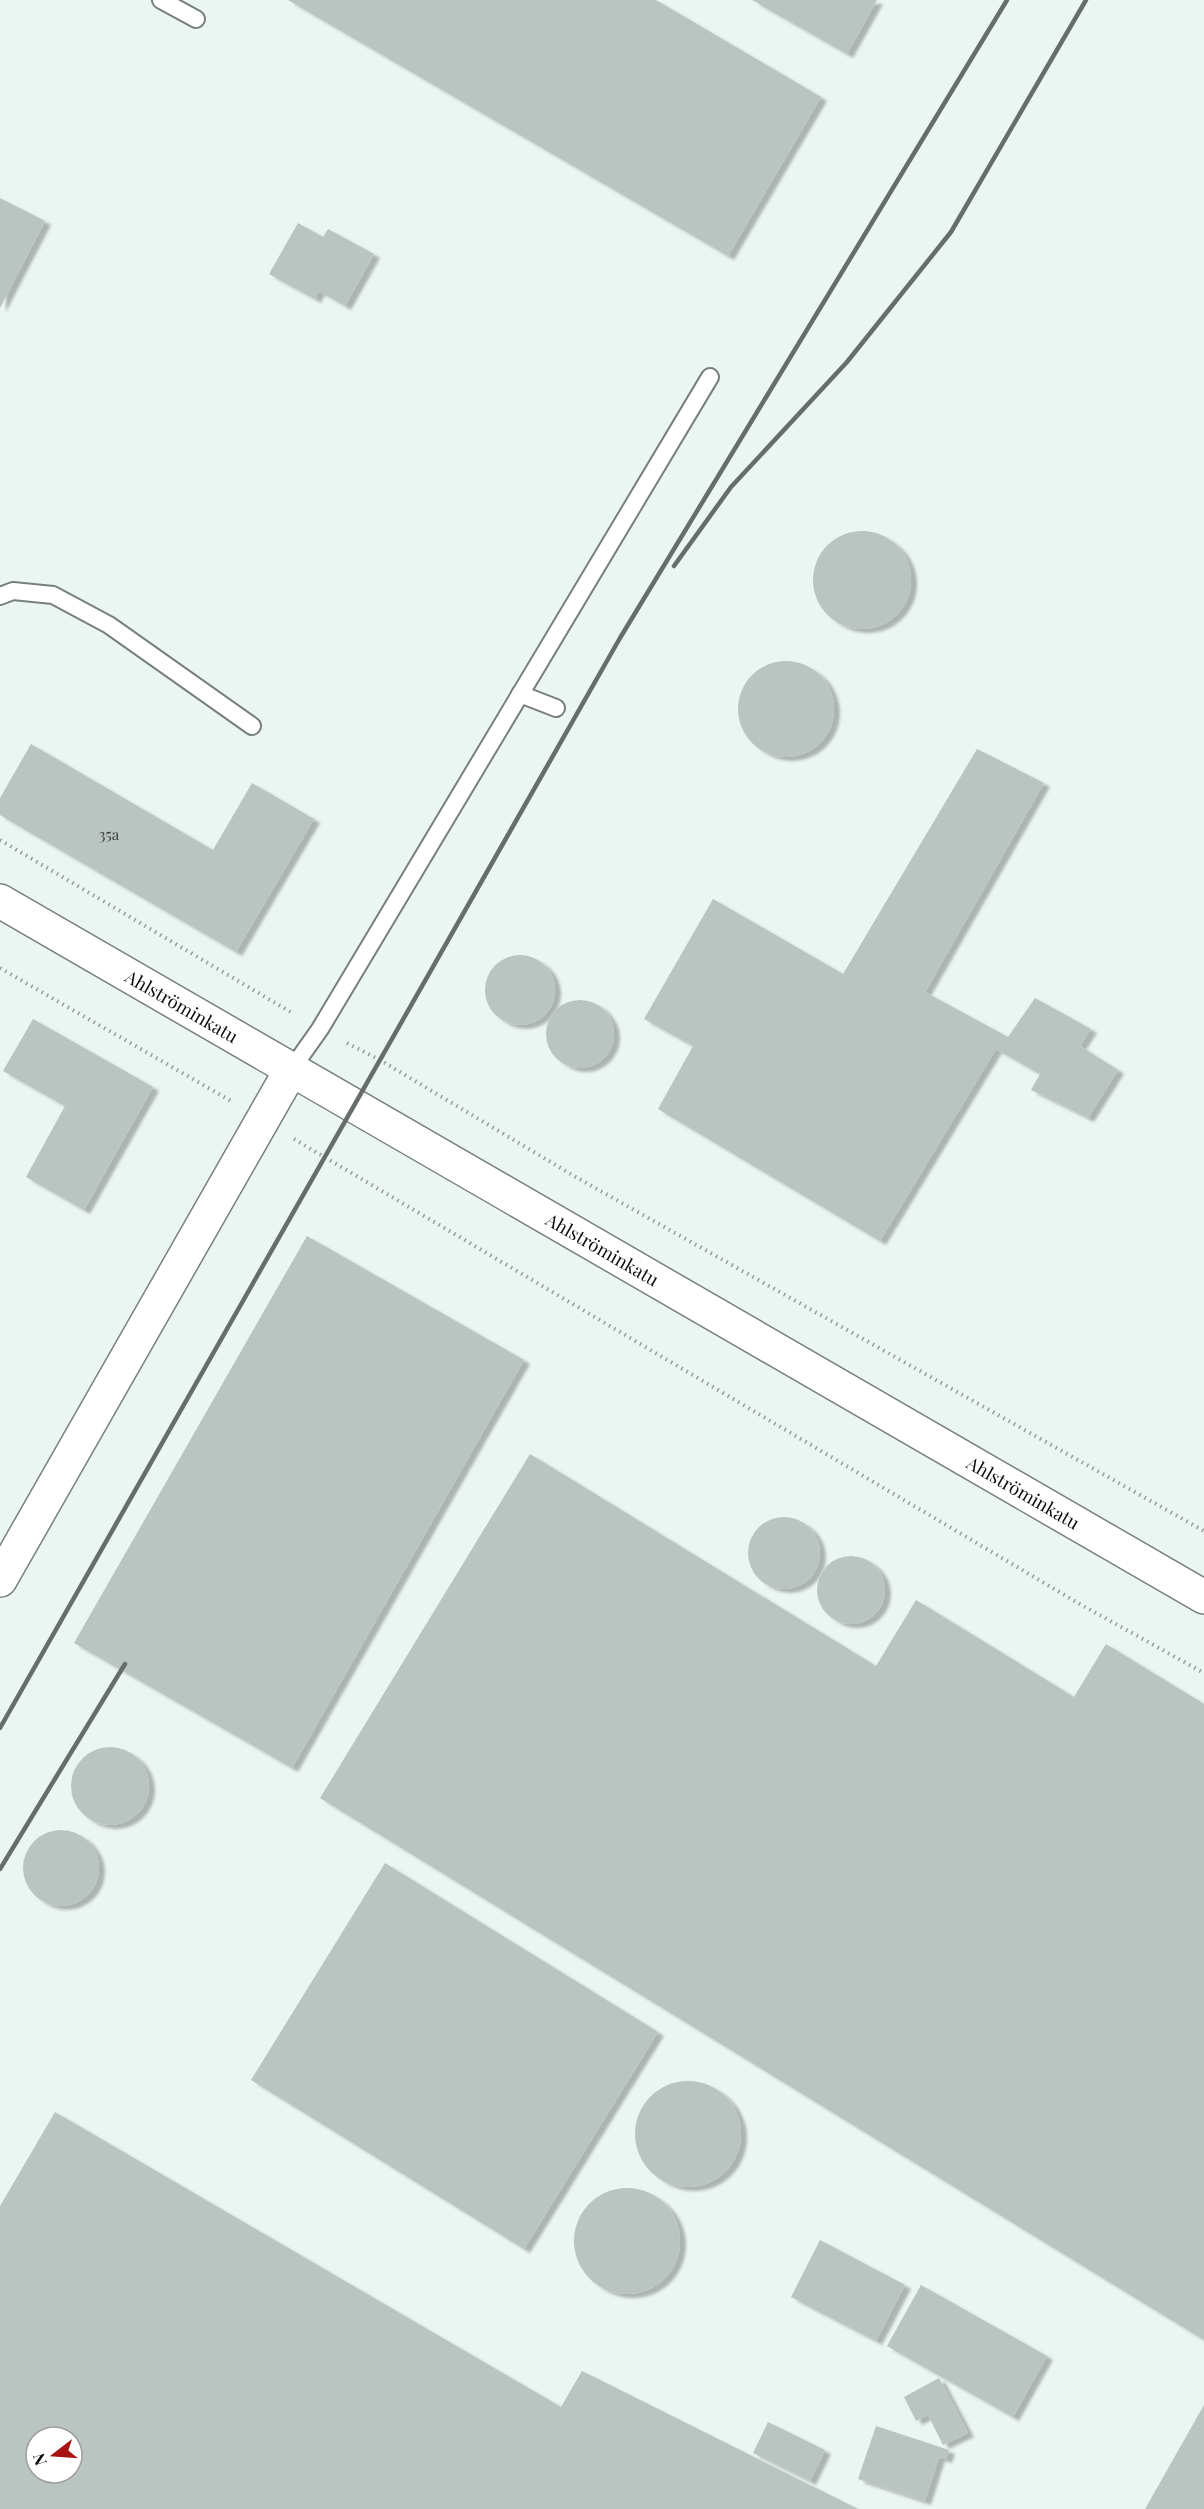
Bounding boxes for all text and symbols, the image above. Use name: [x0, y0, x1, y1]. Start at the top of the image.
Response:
house number: 35a: [99, 824, 120, 844]
street label: Ahlströminkatu: [120, 964, 243, 1048]
street label: Ahlströminkatu: [541, 1207, 664, 1292]
street label: Ahlströminkatu: [962, 1450, 1085, 1535]
north arrow: [24, 2425, 84, 2485]
text: N: [27, 2451, 51, 2468]

